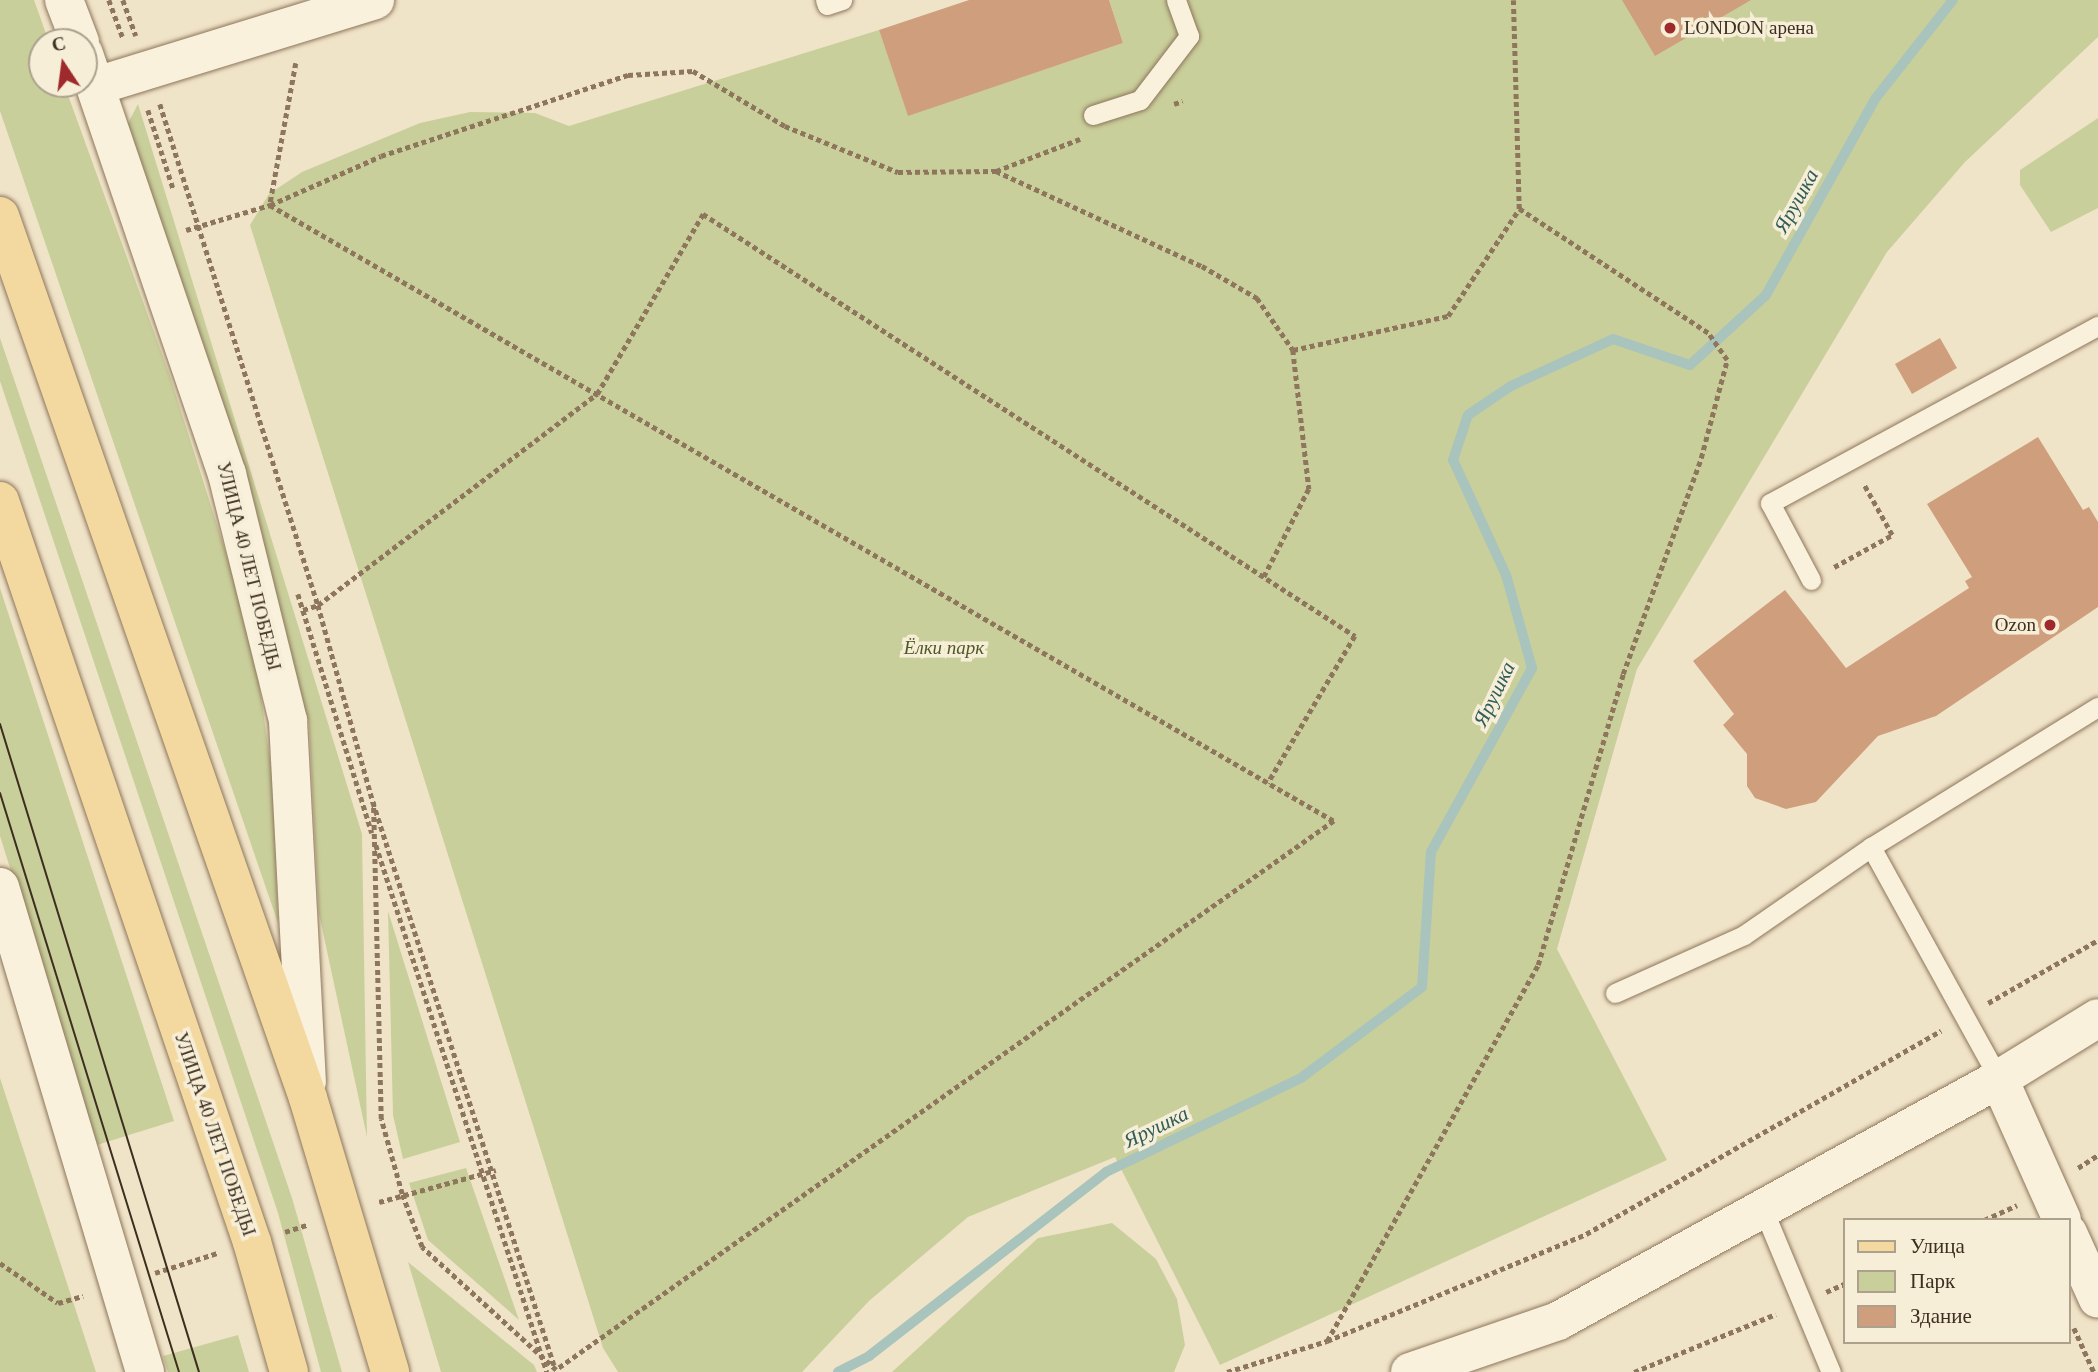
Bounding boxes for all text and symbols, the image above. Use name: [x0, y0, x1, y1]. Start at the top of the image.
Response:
place label: LONDON арена: [1684, 17, 1814, 39]
marker: LONDON арена: [1662, 20, 1678, 36]
north arrow: [28, 28, 98, 98]
text: С: [50, 32, 68, 56]
water label: Ярушка: [1768, 165, 1824, 237]
street label: УЛИЦА 40 ЛЕТ ПОБЕДЫ: [212, 459, 286, 673]
place label: Ozon: [1995, 614, 2036, 636]
marker: Ozon: [2042, 617, 2058, 633]
park label: Ёлки парк: [904, 637, 984, 659]
water label: Ярушка: [1468, 657, 1520, 731]
street label: УЛИЦА 40 ЛЕТ ПОБЕДЫ: [169, 1029, 261, 1239]
water label: Ярушка: [1119, 1101, 1193, 1153]
legend: [1842, 1218, 2070, 1344]
text: Улица: [1910, 1234, 1965, 1258]
text: Парк: [1910, 1269, 1955, 1293]
text: Здание: [1910, 1304, 1972, 1328]

